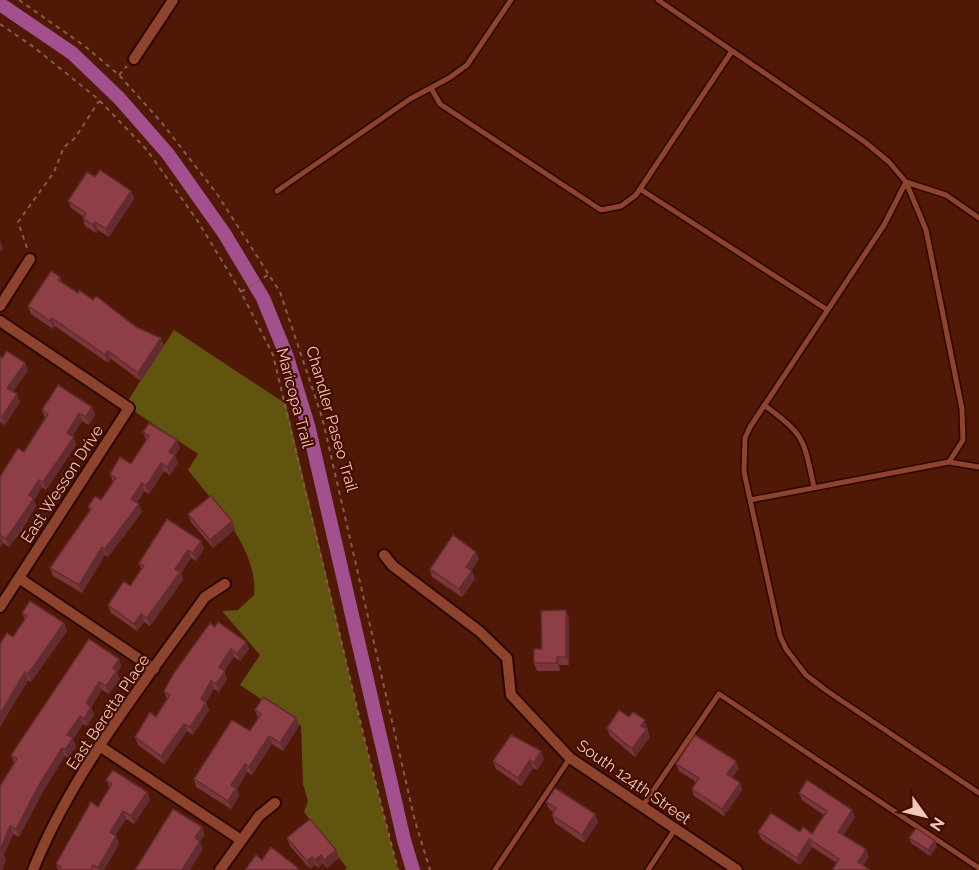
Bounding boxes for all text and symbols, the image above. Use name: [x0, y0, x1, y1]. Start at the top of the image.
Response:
street label: Chandler Paseo Trail: [302, 344, 362, 495]
street label: Maricopa Trail: [273, 346, 318, 451]
street label: East Wesson Drive: [17, 422, 107, 546]
street label: East Beretta Place: [62, 651, 154, 773]
street label: South 124th Street: [573, 736, 695, 829]
north arrow: [895, 786, 955, 846]
text: N: [926, 814, 948, 834]

